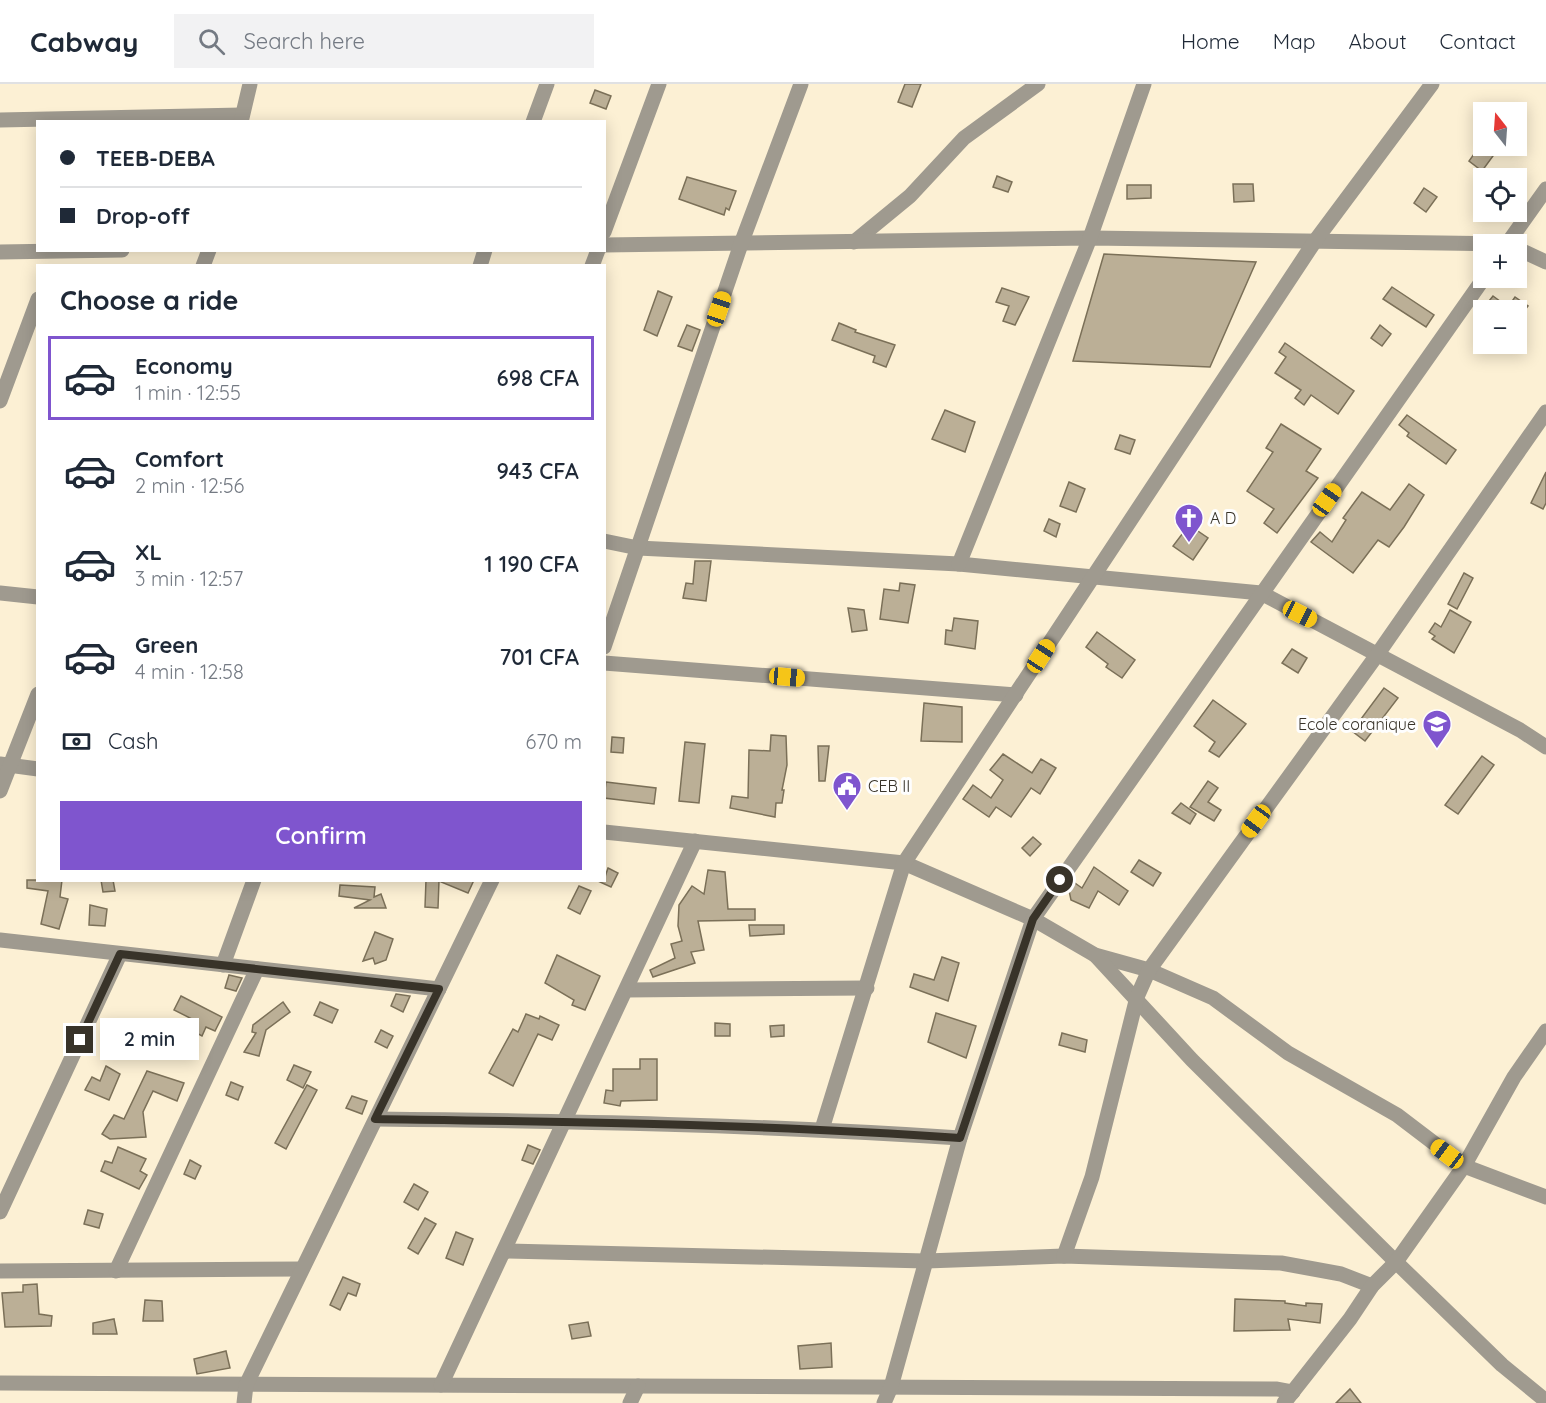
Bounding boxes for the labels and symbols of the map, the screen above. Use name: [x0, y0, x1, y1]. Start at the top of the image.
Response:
north arrow: [1473, 102, 1527, 156]
car: [705, 289, 733, 329]
car: [1309, 480, 1345, 520]
church icon: A D: [1173, 502, 1205, 544]
place label: A D: [1210, 508, 1236, 528]
car: [1280, 598, 1320, 630]
car: [1024, 636, 1058, 676]
car: [768, 666, 806, 688]
school or university icon: Ecole coranique: [1421, 708, 1453, 750]
place label: Ecole coranique: [1298, 714, 1416, 734]
public building icon: CEB II: [831, 770, 863, 812]
place label: CEB II: [868, 776, 910, 796]
car: [1238, 801, 1274, 841]
route start: [1046, 866, 1073, 893]
callout: 2 min: [101, 1019, 200, 1061]
route end: [66, 1026, 93, 1053]
car: [1427, 1136, 1467, 1172]

